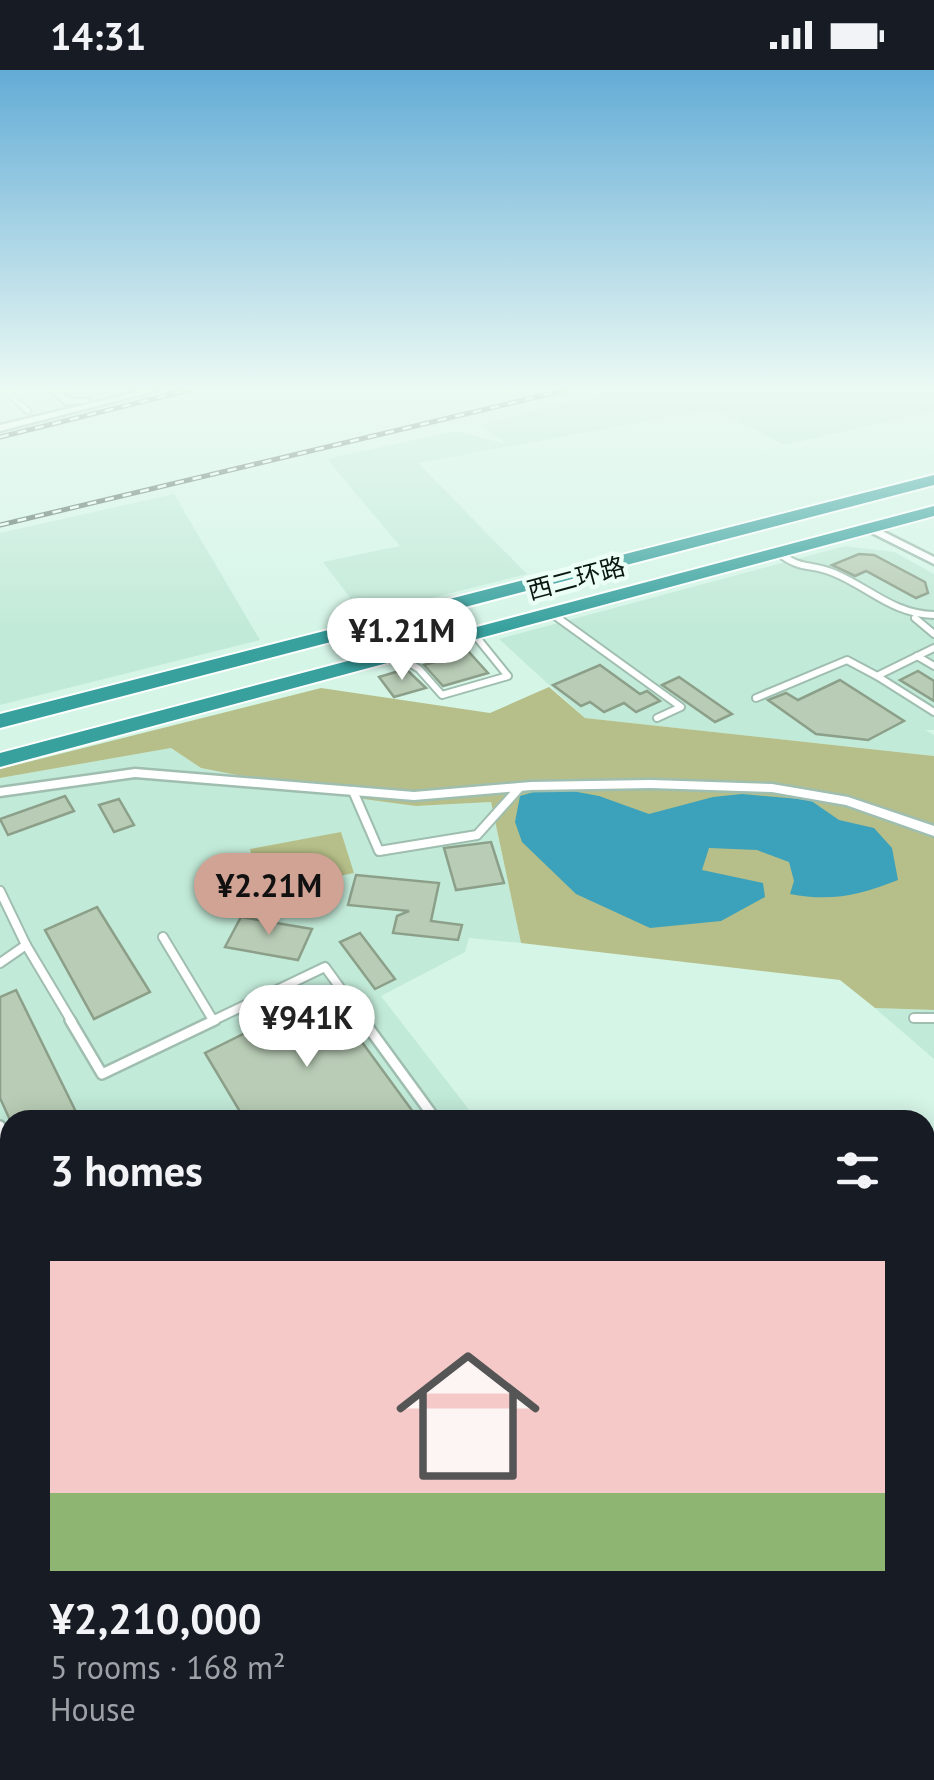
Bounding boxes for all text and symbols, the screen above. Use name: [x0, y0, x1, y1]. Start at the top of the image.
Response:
text: 14:31: [50, 11, 146, 60]
street label: 西二环路: [524, 550, 628, 606]
pin: ¥1.21M: [321, 598, 483, 683]
text: ¥1.21M: [349, 609, 455, 651]
pin: ¥2.21M: [188, 853, 350, 938]
text: ¥2.21M: [216, 864, 322, 906]
pin: ¥941K: [237, 985, 377, 1070]
text: ¥941K: [261, 996, 353, 1038]
text: 3 homes: [50, 1143, 203, 1198]
icon: filters: [830, 1143, 885, 1198]
icon: home: [378, 1326, 558, 1506]
text: ¥2,210,000: [50, 1591, 262, 1646]
text: 5 rooms · 168 m²: [50, 1646, 286, 1688]
text: House: [50, 1688, 136, 1730]

